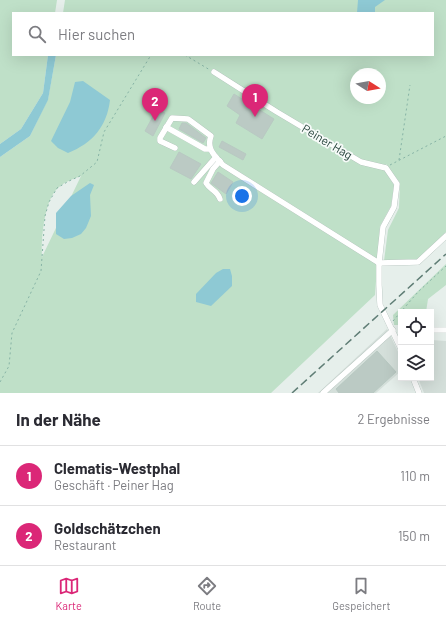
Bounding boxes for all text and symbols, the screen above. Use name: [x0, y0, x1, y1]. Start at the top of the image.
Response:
search box: [12, 12, 434, 56]
icon: search: [26, 23, 48, 45]
text: Hier suchen: [58, 25, 135, 43]
north arrow: [350, 68, 386, 104]
pin: 1: [242, 84, 268, 117]
pin: 2: [142, 88, 168, 121]
street label: Peiner Hag: [300, 121, 355, 162]
your location: [232, 186, 252, 206]
map controls: [398, 309, 434, 381]
button: locate: [398, 309, 434, 345]
button: layers: [398, 345, 434, 381]
text: In der Nähe: [16, 409, 101, 429]
text: 2 Ergebnisse: [357, 411, 430, 427]
text: Clematis-Westphal: [54, 459, 180, 477]
text: 1: [27, 468, 31, 484]
text: 110 m: [400, 468, 430, 484]
text: Geschäft · Peiner Hag: [54, 477, 174, 493]
text: Goldschätzchen: [54, 519, 161, 537]
text: 2: [25, 528, 33, 544]
text: 150 m: [398, 528, 430, 544]
text: Restaurant: [54, 537, 116, 553]
tab: Karte: [56, 575, 82, 612]
tab: Route: [193, 575, 221, 612]
tab: Gespeichert: [332, 575, 390, 612]

